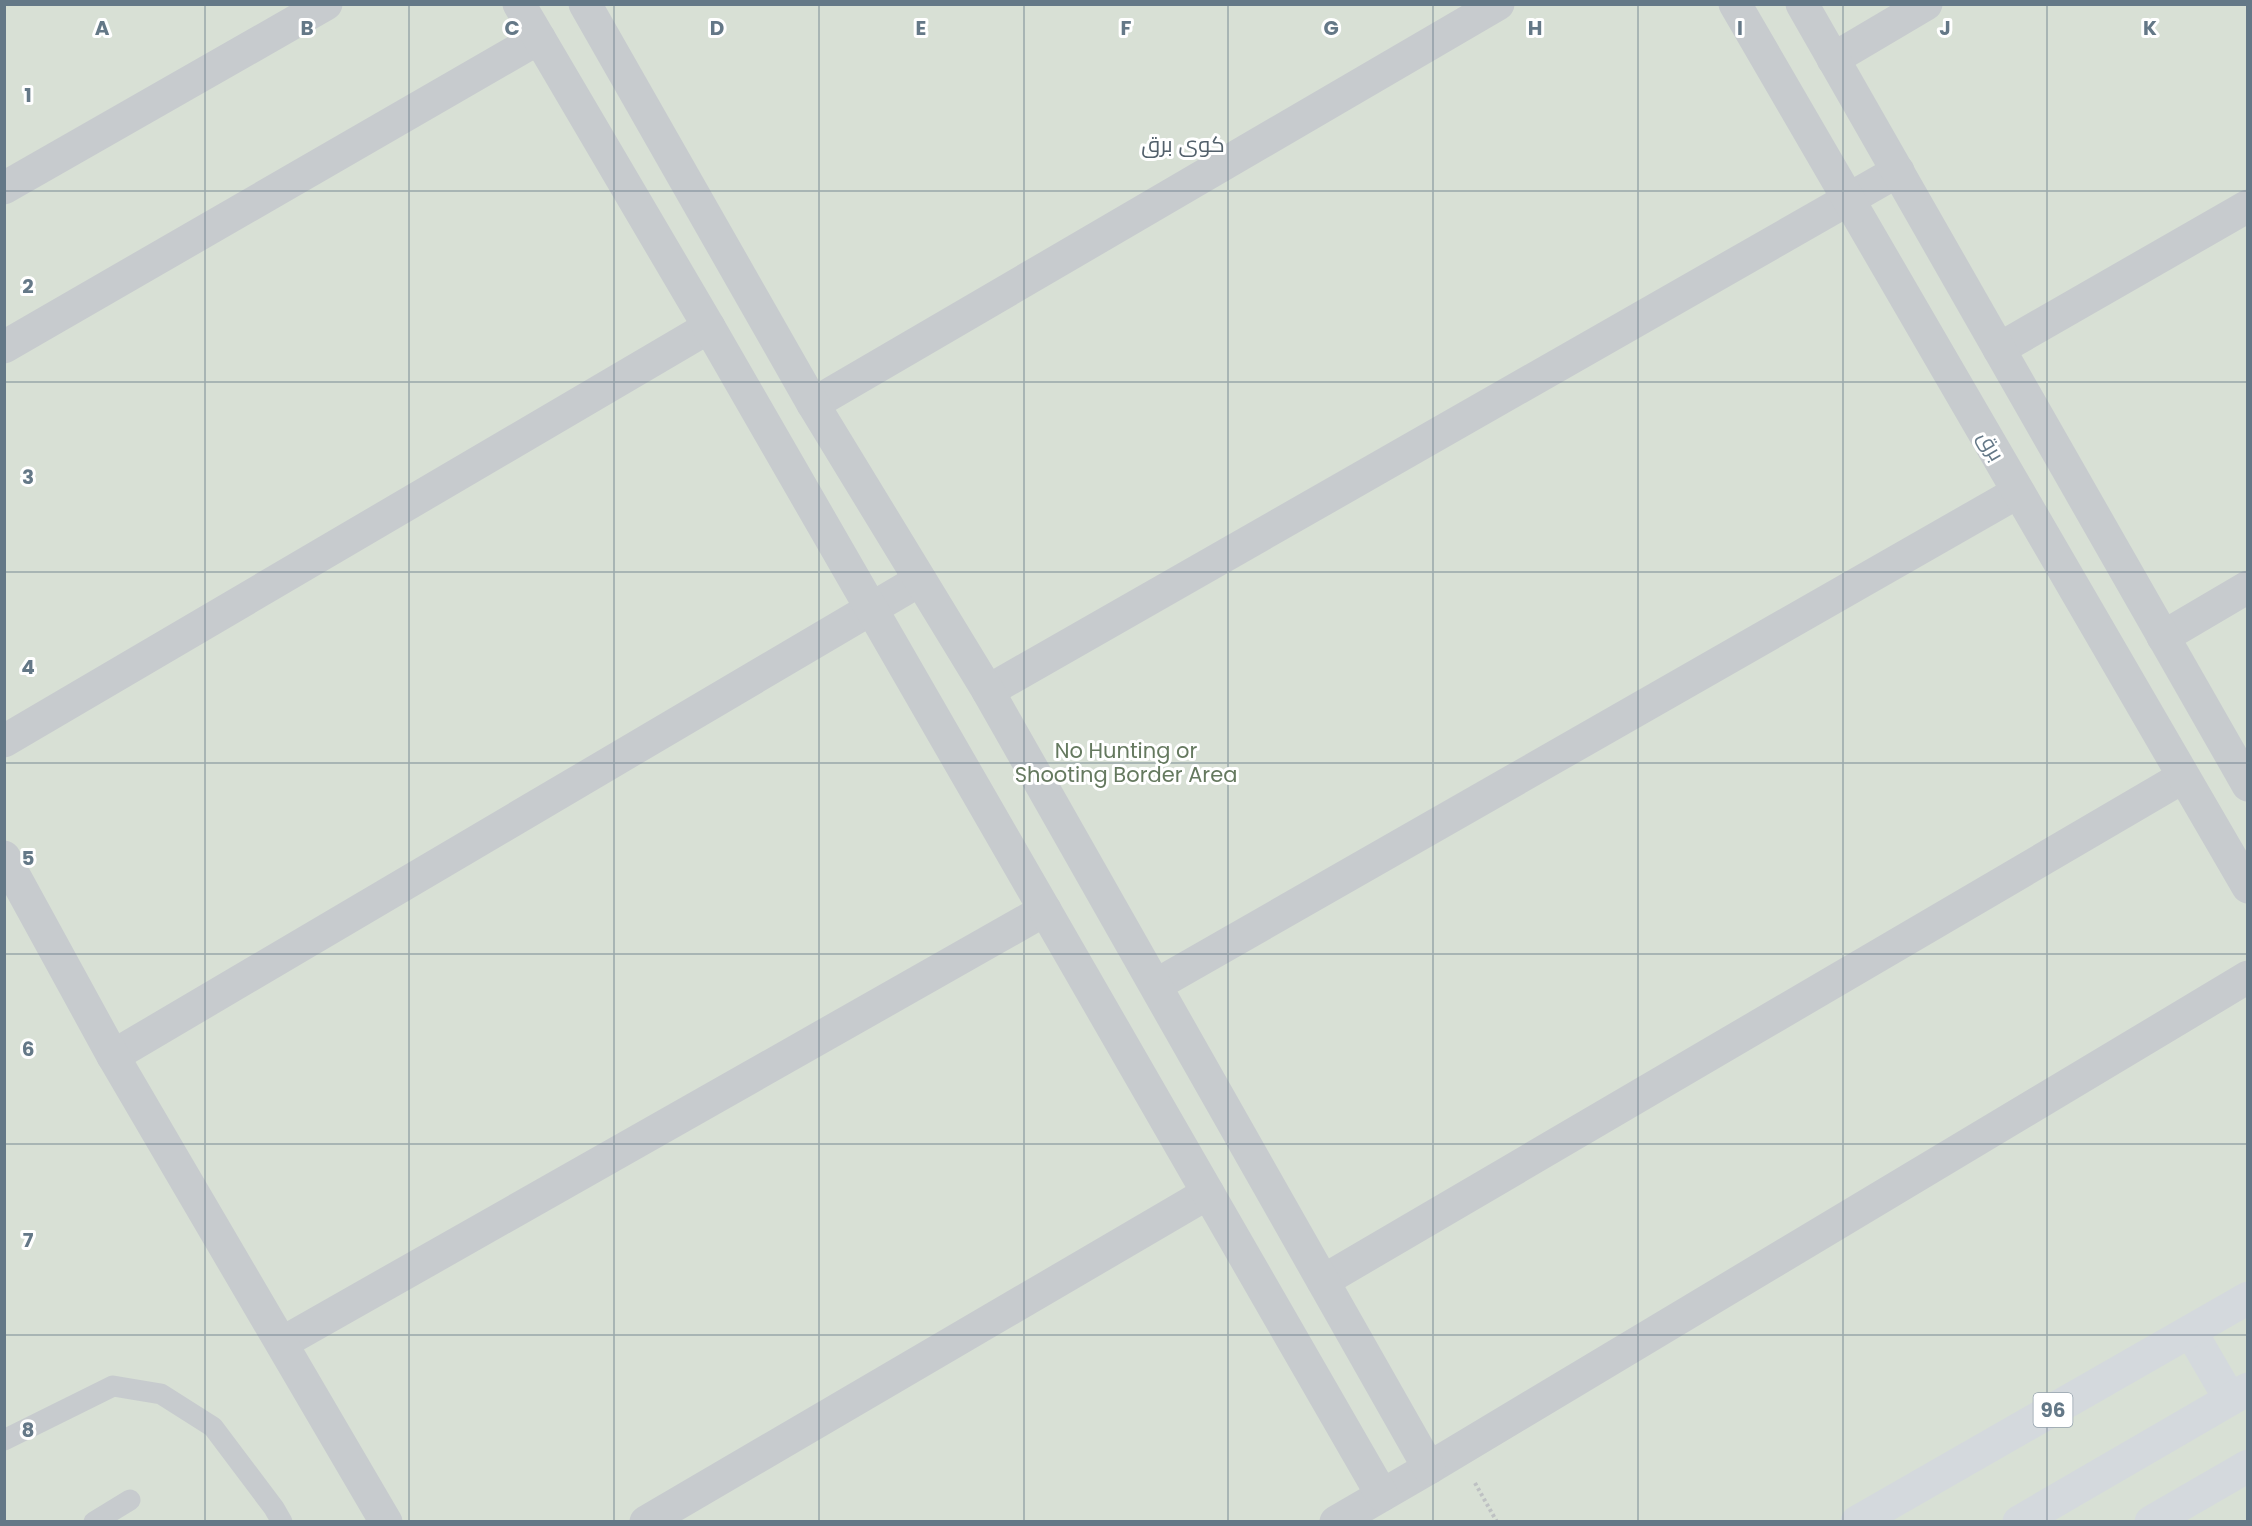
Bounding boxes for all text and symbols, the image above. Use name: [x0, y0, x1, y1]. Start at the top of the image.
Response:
text: A: [95, 14, 110, 42]
text: B: [300, 14, 314, 42]
text: C: [504, 14, 520, 42]
text: D: [710, 14, 724, 42]
text: E: [916, 14, 926, 42]
text: F: [1121, 14, 1132, 42]
text: G: [1323, 14, 1339, 42]
text: H: [1528, 14, 1542, 42]
text: I: [1737, 14, 1743, 42]
text: J: [1939, 14, 1951, 42]
text: K: [2143, 14, 2157, 42]
text: 1: [24, 81, 32, 109]
district label: کوی برق: [1141, 129, 1225, 160]
text: 2: [22, 272, 34, 300]
street label: برق: [1971, 425, 2011, 466]
text: 3: [22, 463, 34, 491]
text: 4: [21, 653, 35, 681]
park label: No Hunting or Shooting Border Area: [1015, 736, 1237, 789]
text: 5: [22, 844, 35, 872]
text: 6: [22, 1035, 34, 1063]
text: 7: [23, 1226, 34, 1254]
road number: 96: [2034, 1393, 2072, 1427]
text: 8: [22, 1416, 34, 1444]

